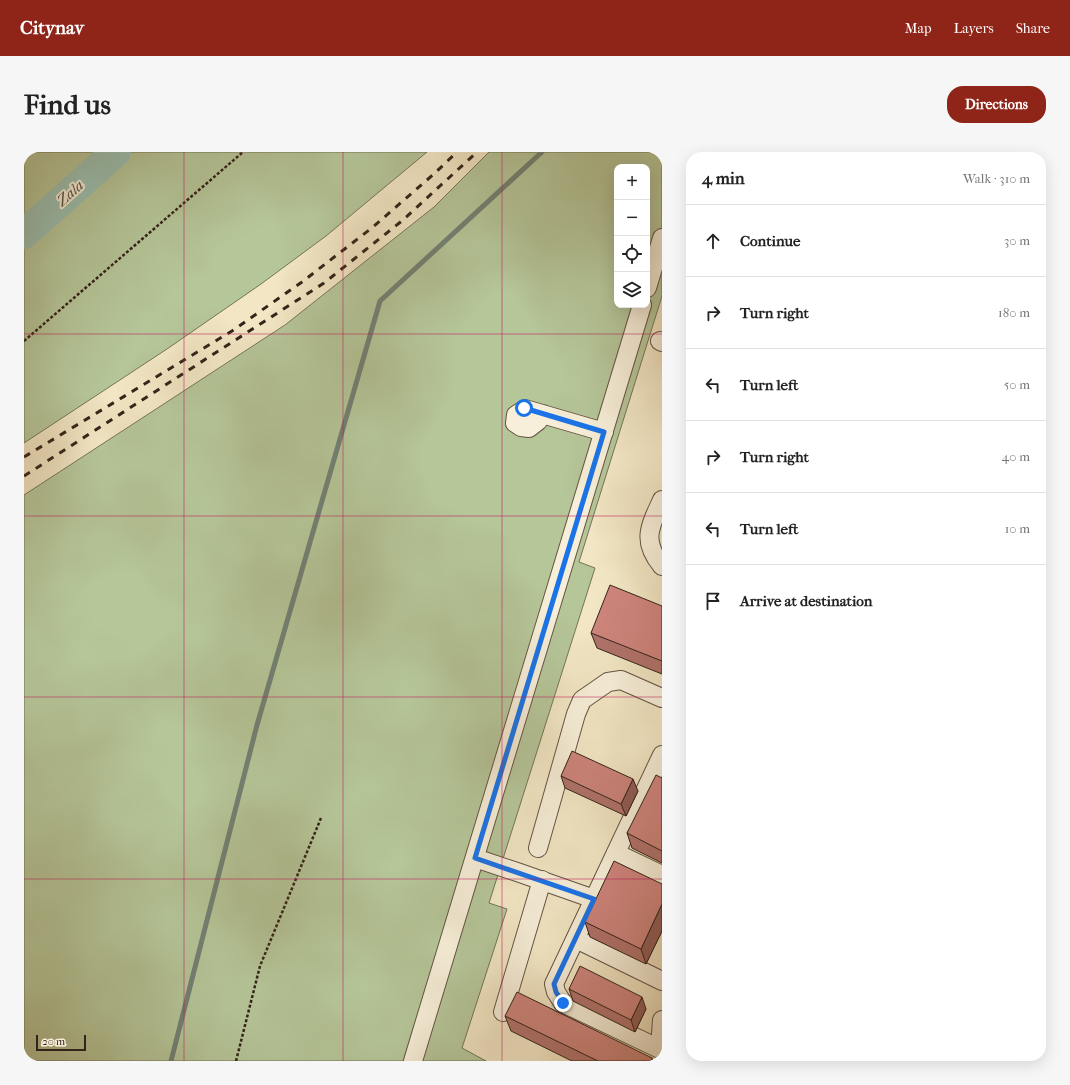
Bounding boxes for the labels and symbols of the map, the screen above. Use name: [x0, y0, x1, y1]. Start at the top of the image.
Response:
water label: Zala: [52, 176, 87, 210]
route start: [515, 399, 533, 417]
route end: [554, 994, 572, 1012]
scale bar: [36, 1033, 86, 1052]

